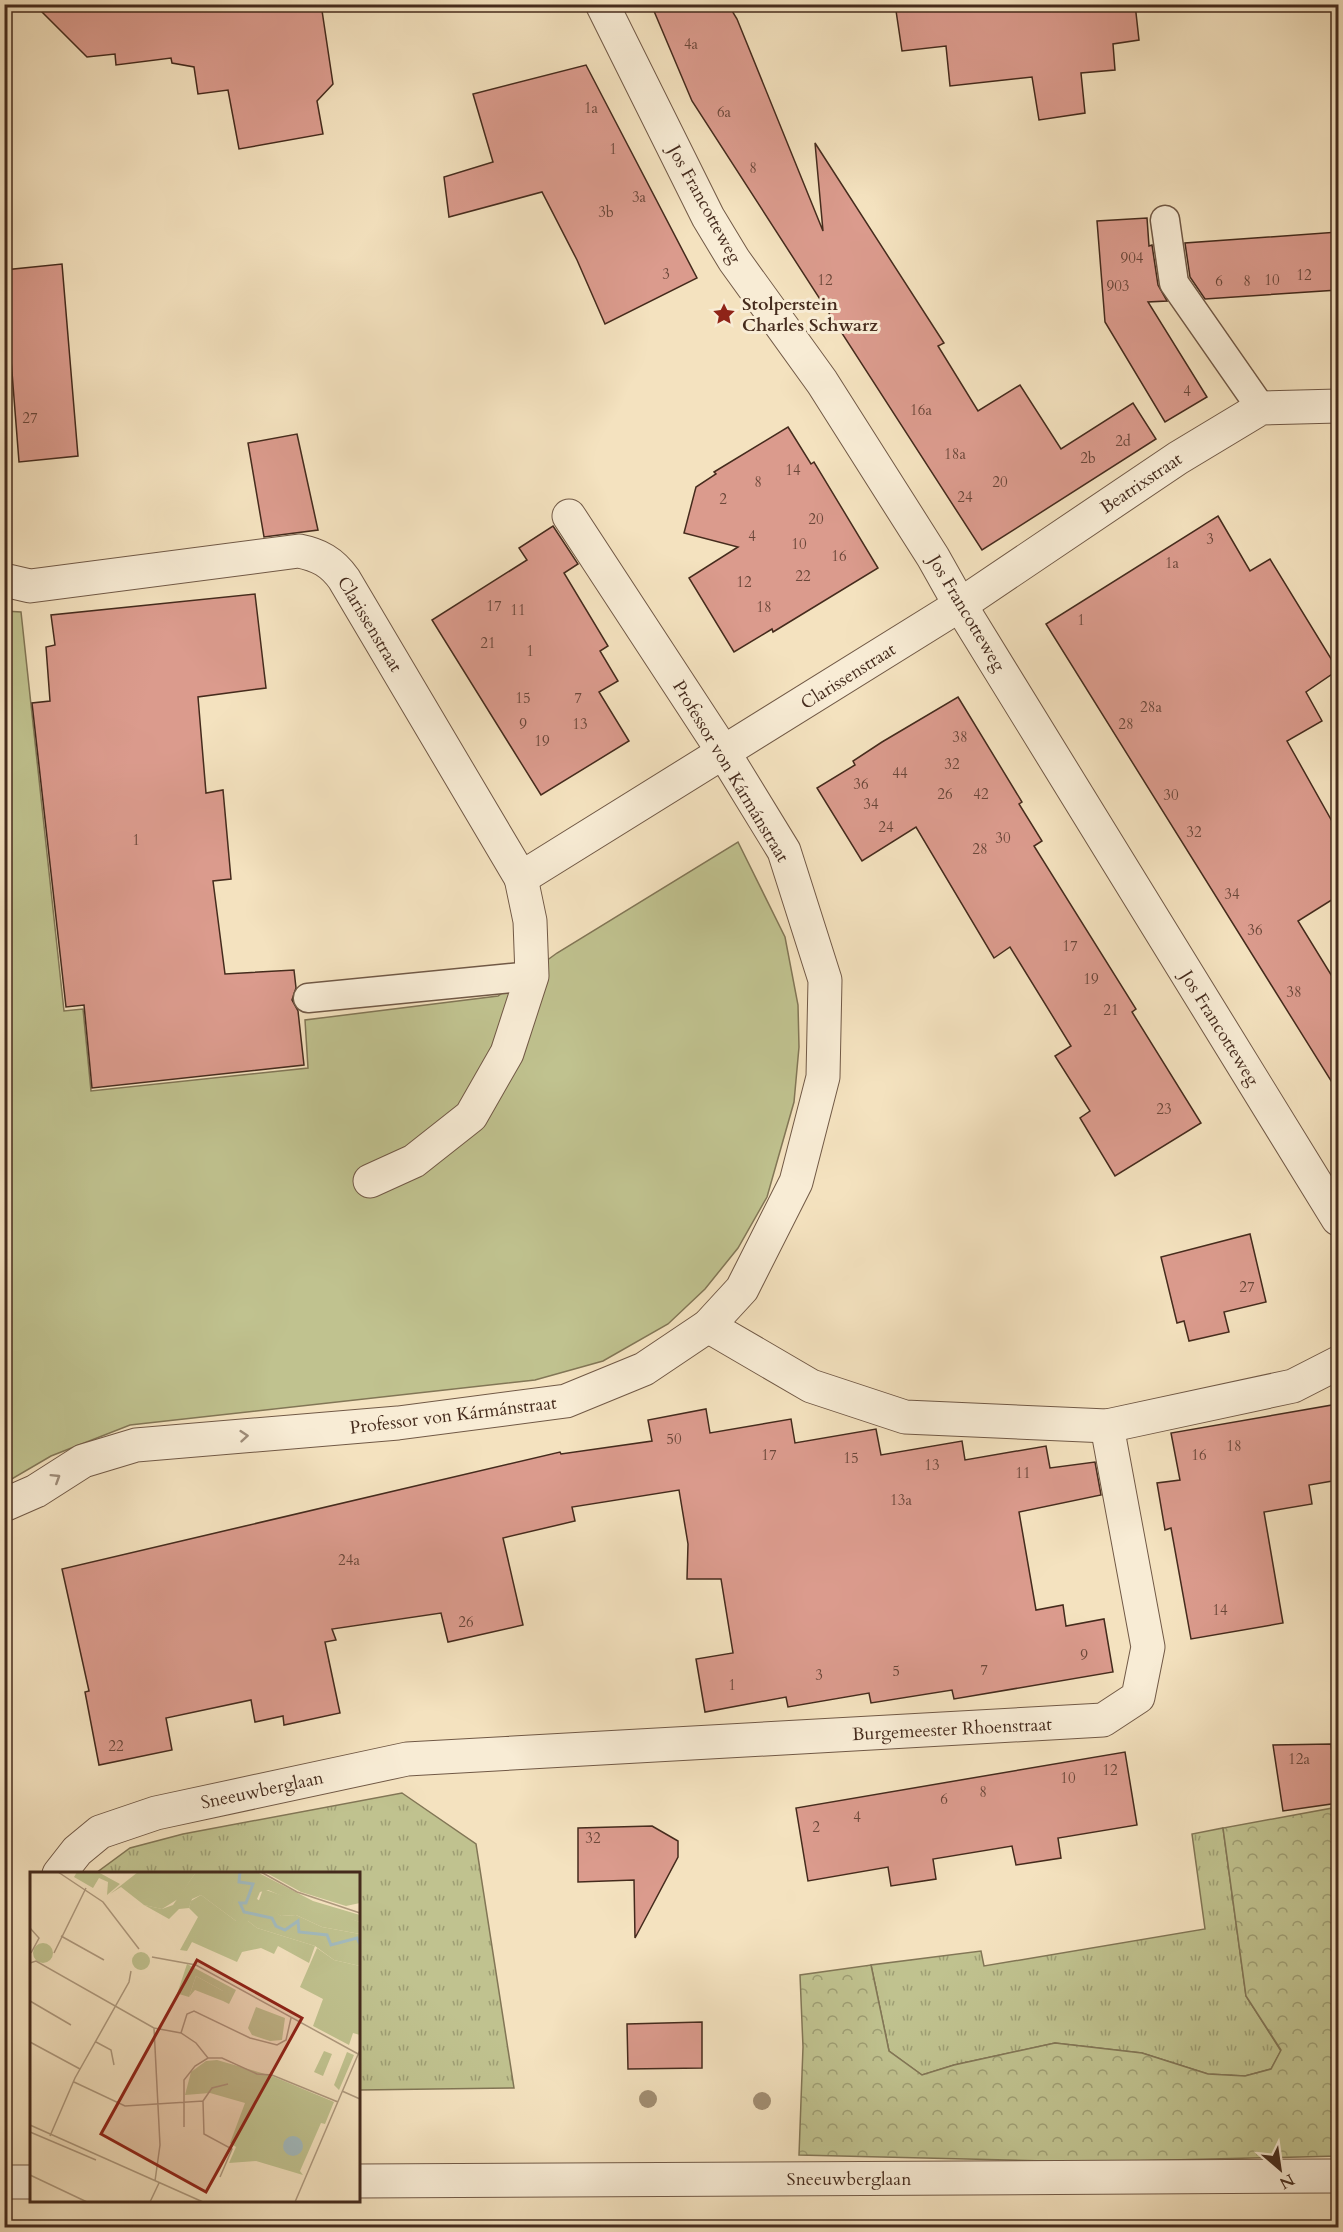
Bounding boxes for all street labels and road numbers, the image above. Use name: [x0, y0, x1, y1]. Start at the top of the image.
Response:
street label: Jos Francotteweg: [660, 138, 748, 269]
street label: Beatrixstraat: [1095, 447, 1187, 520]
street label: Jos Francotteweg: [920, 548, 1012, 677]
street label: Clarissenstraat: [331, 572, 408, 677]
street label: Clarissenstraat: [796, 637, 901, 716]
street label: Professor von Kármánstraat: [666, 676, 795, 867]
street label: Jos Francotteweg: [1172, 963, 1266, 1091]
street label: Professor von Kármánstraat: [348, 1390, 558, 1441]
street label: Burgemeester Rhoenstraat: [852, 1712, 1053, 1747]
street label: Sneeuwberglaan: [198, 1765, 326, 1816]
street label: Sneeuwberglaan: [787, 2167, 912, 2192]

